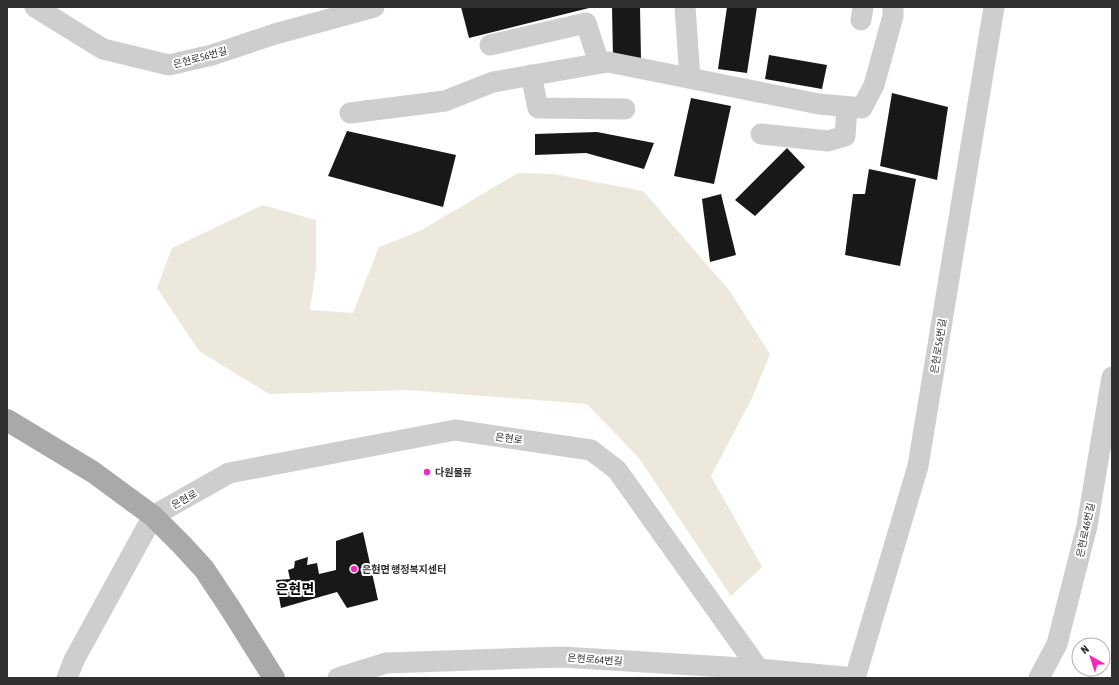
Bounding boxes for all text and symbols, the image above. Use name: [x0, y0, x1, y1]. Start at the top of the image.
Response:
street label: 은현로56번길: [172, 45, 228, 70]
street label: 은현로56번길: [929, 318, 948, 374]
street label: 은현로: [494, 431, 523, 446]
marker: 다원물류: [422, 467, 432, 477]
place label: 다원물류: [435, 467, 472, 478]
street label: 은현로: [170, 488, 199, 511]
street label: 은현로46번길: [1074, 502, 1097, 558]
place label: 은현면 행정복지센터: [362, 563, 446, 575]
marker: 은현면 행정복지센터: [349, 564, 359, 574]
district label: 은현면: [276, 581, 314, 597]
north arrow: [1071, 637, 1111, 677]
text: N: [1078, 643, 1091, 656]
street label: 은현로64번길: [567, 652, 623, 667]

